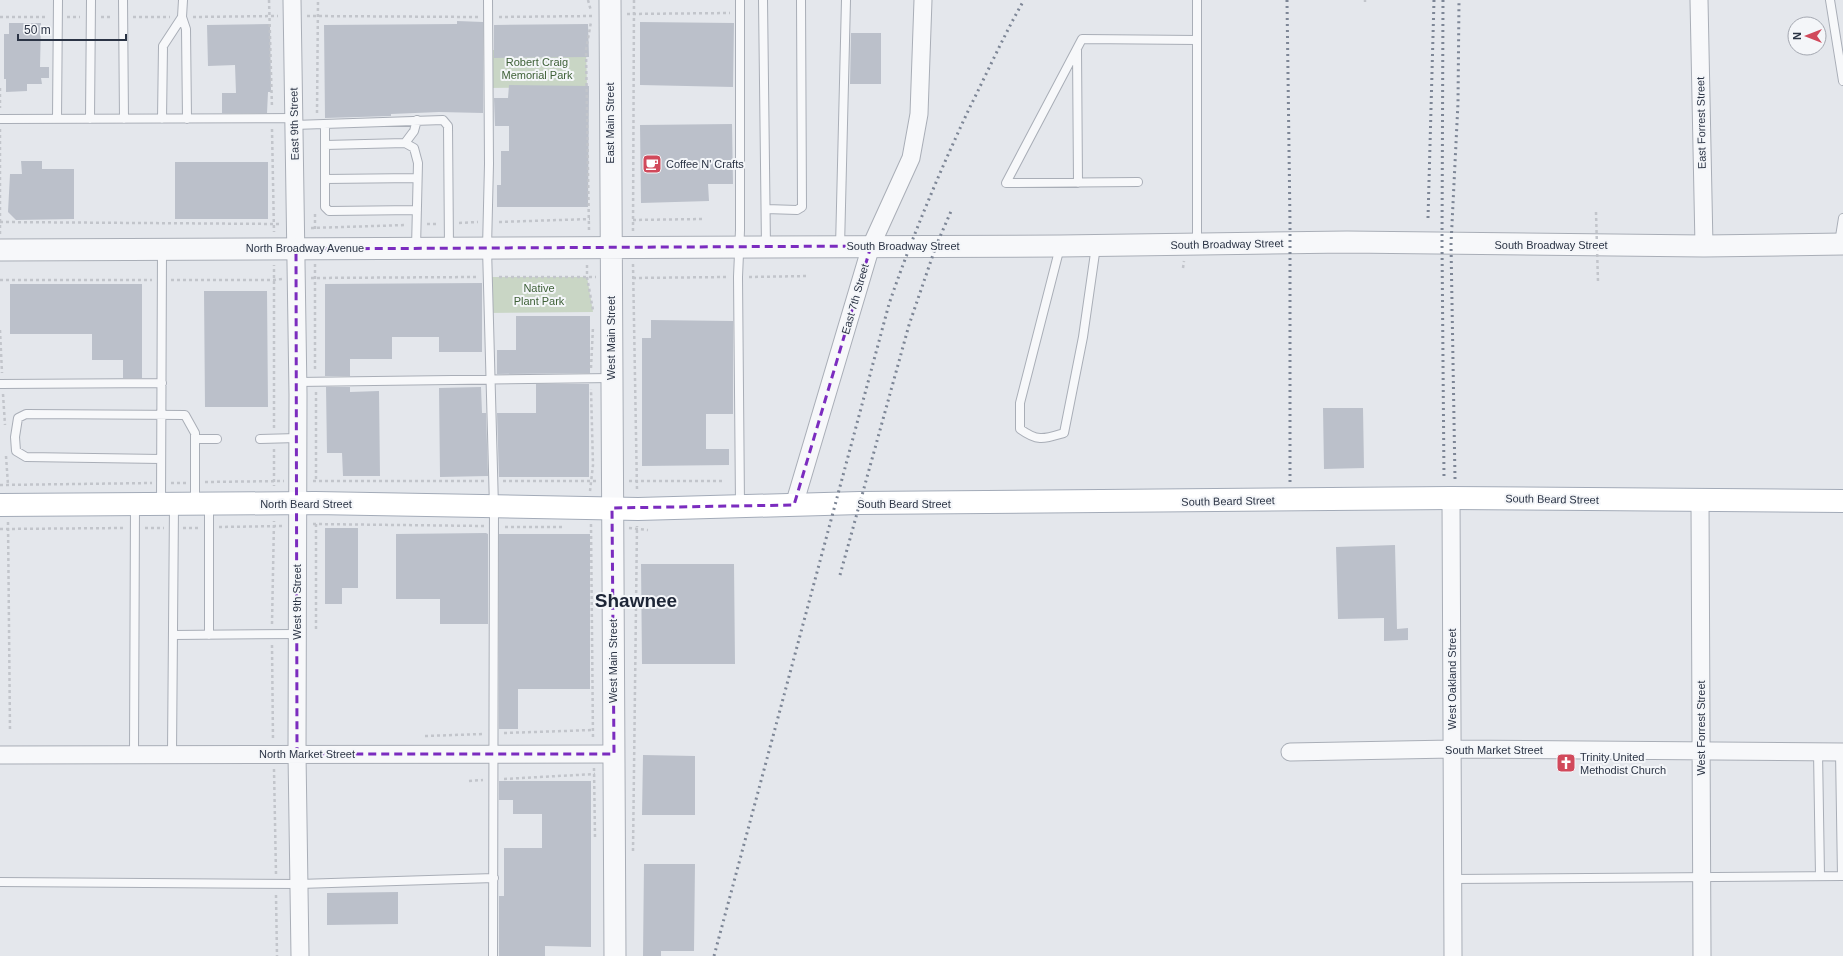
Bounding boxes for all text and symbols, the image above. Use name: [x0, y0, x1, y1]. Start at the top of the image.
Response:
scale bar: [18, 16, 126, 42]
north arrow: [1787, 16, 1827, 56]
text: 50 m: [24, 23, 51, 37]
text: N: [1791, 32, 1803, 40]
park label: Robert Craig Memorial Park: [502, 56, 573, 81]
street label: East Forrest Street: [1694, 77, 1708, 169]
street label: East Main Street: [604, 82, 616, 164]
street label: East 9th Street: [287, 88, 301, 160]
cafe icon: Coffee N' Crafts: [641, 153, 663, 175]
place label: Coffee N' Crafts: [666, 158, 744, 170]
street label: South Broadway Street: [1170, 237, 1284, 251]
street label: South Broadway Street: [1494, 239, 1608, 251]
street label: South Broadway Street: [846, 240, 960, 252]
street label: North Broadway Avenue: [246, 242, 364, 254]
street label: East 7th Street: [839, 262, 871, 336]
park label: Native Plant Park: [514, 282, 565, 307]
street label: West Main Street: [605, 296, 617, 380]
street label: South Beard Street: [1505, 492, 1599, 506]
street label: South Beard Street: [1181, 494, 1275, 508]
street label: North Beard Street: [260, 498, 352, 510]
street label: South Beard Street: [857, 498, 951, 510]
street label: West 9th Street: [291, 564, 303, 640]
district label: Shawnee: [595, 590, 677, 611]
street label: West Main Street: [607, 619, 619, 703]
street label: West Oakland Street: [1446, 628, 1458, 730]
street label: West Forrest Street: [1695, 680, 1707, 776]
street label: South Market Street: [1445, 744, 1543, 756]
street label: North Market Street: [259, 748, 355, 760]
place label: Trinity United Methodist Church: [1580, 751, 1666, 776]
church icon: Trinity United Methodist Church: [1555, 752, 1577, 774]

